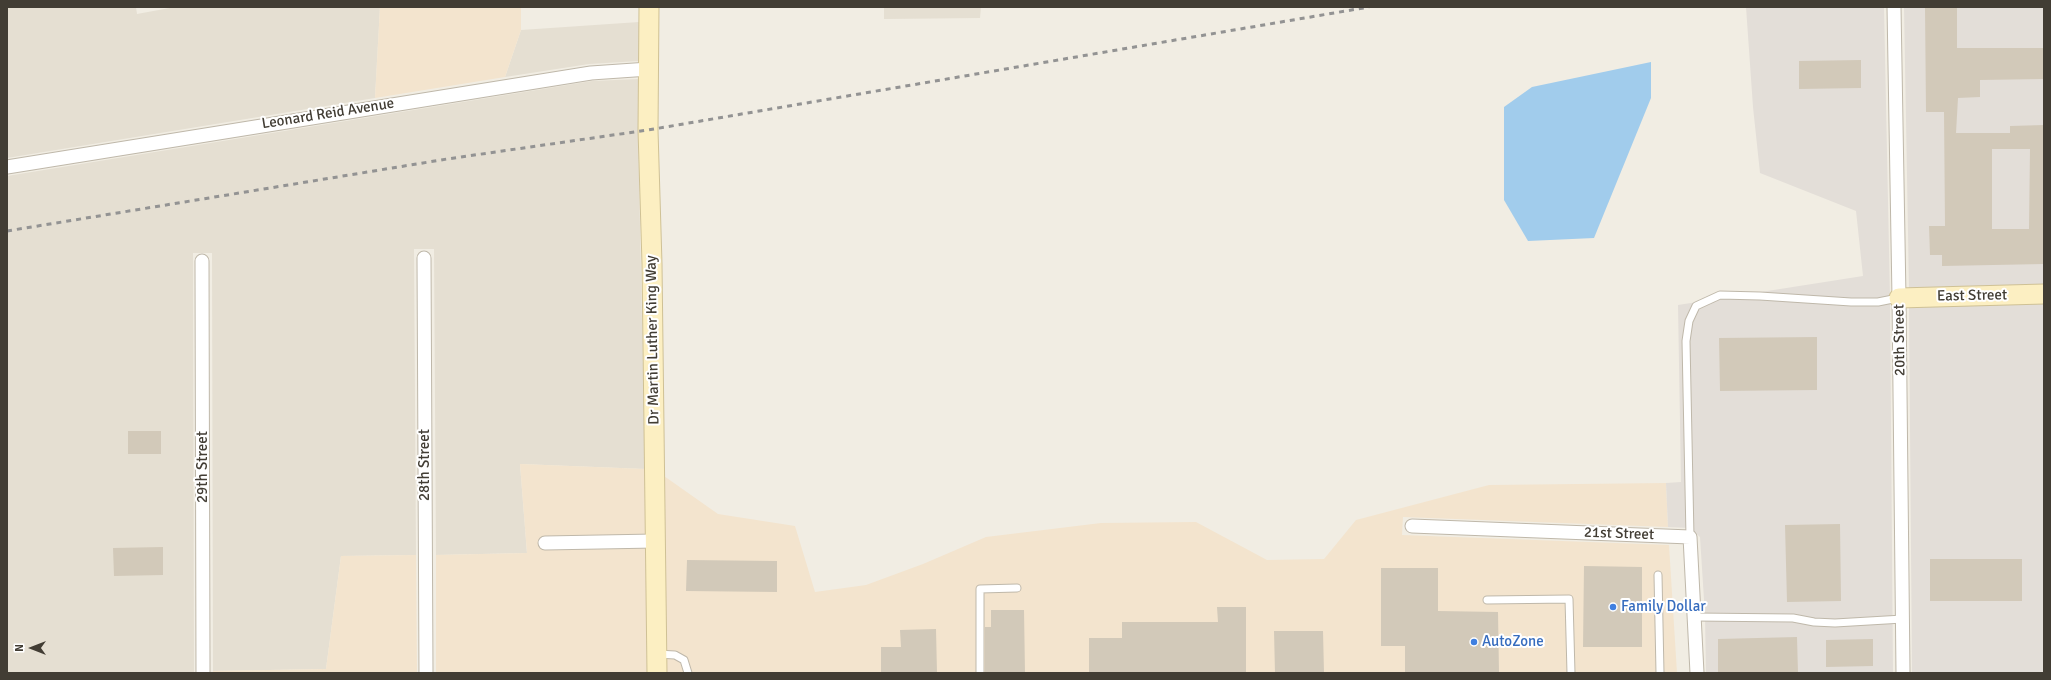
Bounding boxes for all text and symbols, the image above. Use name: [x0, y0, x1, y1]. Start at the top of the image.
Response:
street label: Leonard Reid Avenue: [261, 95, 395, 133]
street label: Dr Martin Luther King Way: [643, 255, 663, 425]
street label: East Street: [1937, 286, 2007, 306]
street label: 20th Street: [1890, 304, 1910, 376]
street label: 28th Street: [416, 429, 434, 501]
street label: 29th Street: [194, 431, 212, 503]
street label: 21st Street: [1584, 524, 1654, 544]
place label: Family Dollar: [1621, 598, 1706, 616]
marker: Family Dollar: [1608, 602, 1618, 612]
north arrow: [12, 628, 52, 668]
place label: AutoZone: [1482, 633, 1544, 651]
marker: AutoZone: [1469, 637, 1479, 647]
text: N: [13, 644, 26, 652]

